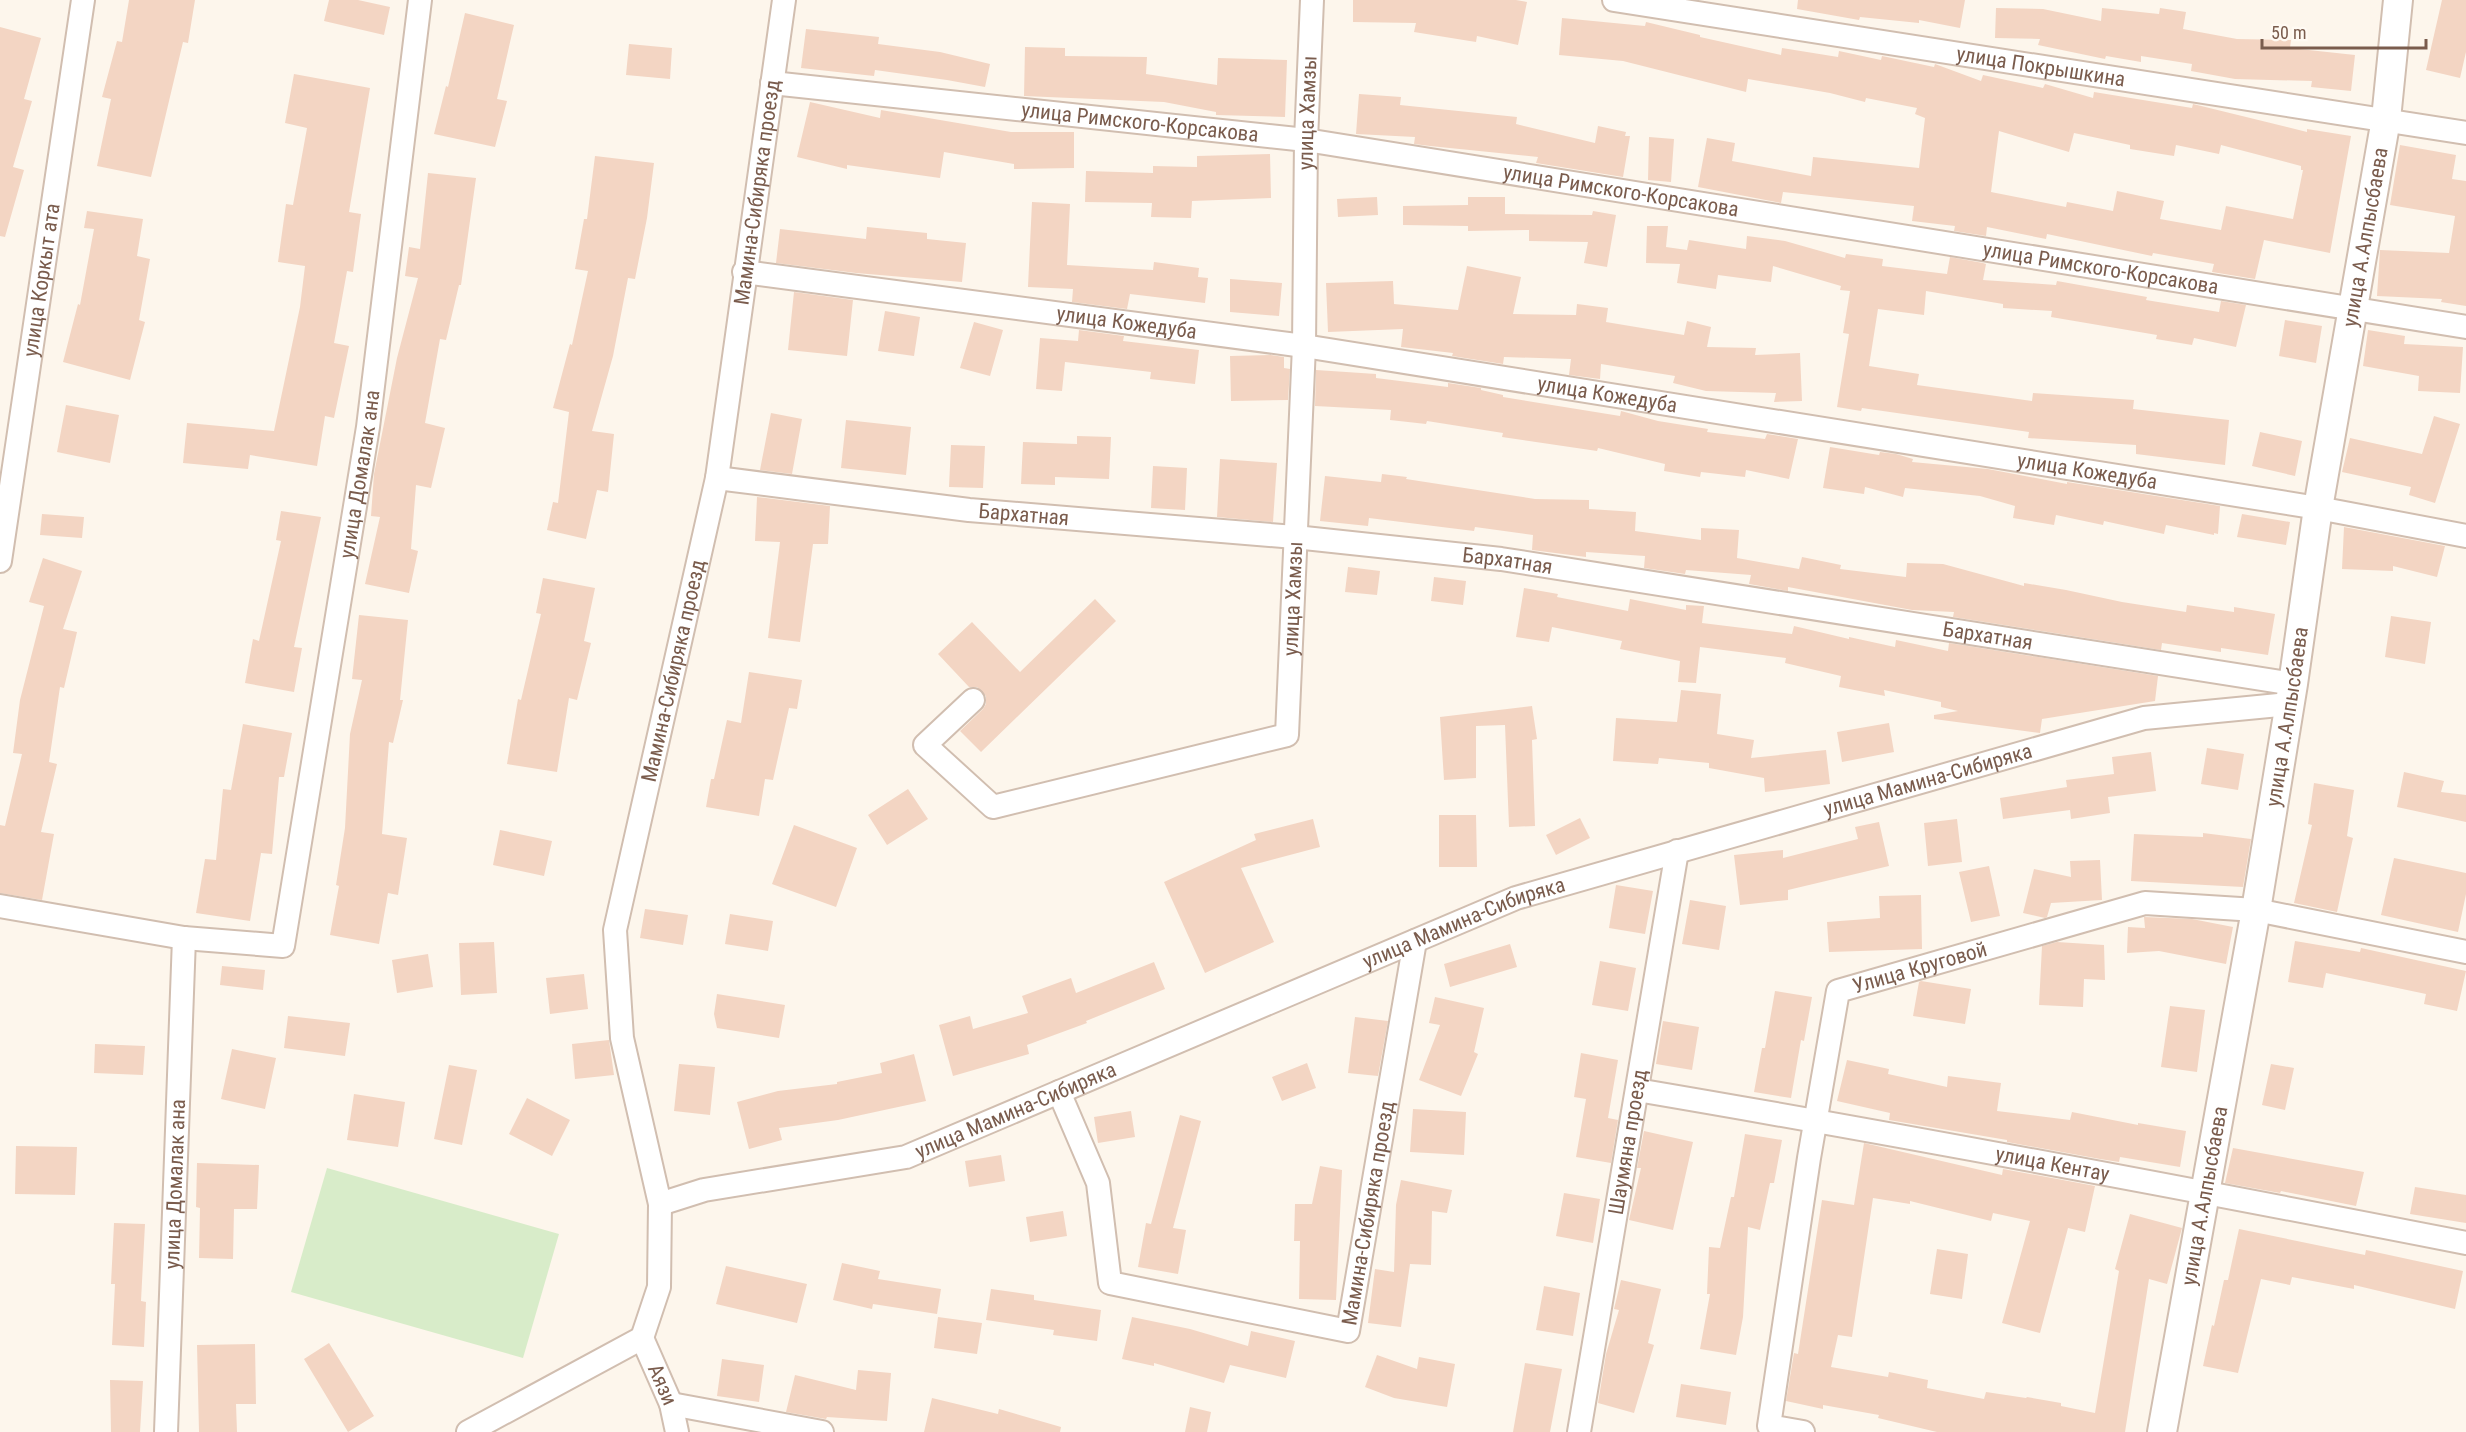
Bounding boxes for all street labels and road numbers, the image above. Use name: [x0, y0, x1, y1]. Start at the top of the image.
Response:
street label: улица Покрышкина: [1955, 42, 2127, 92]
street label: улица Хамзы: [1294, 55, 1322, 170]
street label: Мамина-Сибиряка проезд: [729, 78, 785, 307]
street label: улица Римского-Корсакова: [1020, 98, 1260, 147]
street label: улица А.Алпысбаева: [2338, 146, 2393, 329]
street label: улица Римского-Корсакова: [1501, 160, 1740, 222]
street label: улица Коркыт ата: [18, 202, 65, 358]
street label: улица Римского-Корсакова: [1981, 237, 2220, 299]
street label: улица Кожедуба: [1055, 301, 1198, 344]
street label: улица Кожедуба: [1536, 371, 1679, 417]
street label: улица Домалак ана: [335, 389, 384, 560]
street label: улица Кожедуба: [2016, 448, 2159, 494]
street label: Бархатная: [978, 499, 1070, 530]
street label: улица Хамзы: [1278, 541, 1307, 656]
street label: Бархатная: [1461, 543, 1554, 579]
street label: Мамина-Сибиряка проезд: [637, 557, 710, 784]
street label: Бархатная: [1941, 617, 2034, 655]
street label: улица А.Алпысбаева: [2261, 625, 2313, 809]
street label: улица Мамина-Сибиряка: [1821, 739, 2035, 821]
street label: улица Мамина-Сибиряка: [1359, 873, 1568, 974]
street label: Улица Круговой: [1850, 937, 1990, 998]
street label: улица Мамина-Сибиряка: [912, 1057, 1120, 1164]
street label: Шаумяна проезд: [1604, 1068, 1652, 1217]
street label: улица Домалак ана: [160, 1099, 190, 1270]
street label: Мамина-Сибиряка проезд: [1337, 1099, 1399, 1327]
street label: улица А.Алпысбаева: [2177, 1104, 2232, 1287]
street label: улица Кентау: [1994, 1142, 2112, 1186]
street label: Аязи: [643, 1360, 682, 1409]

